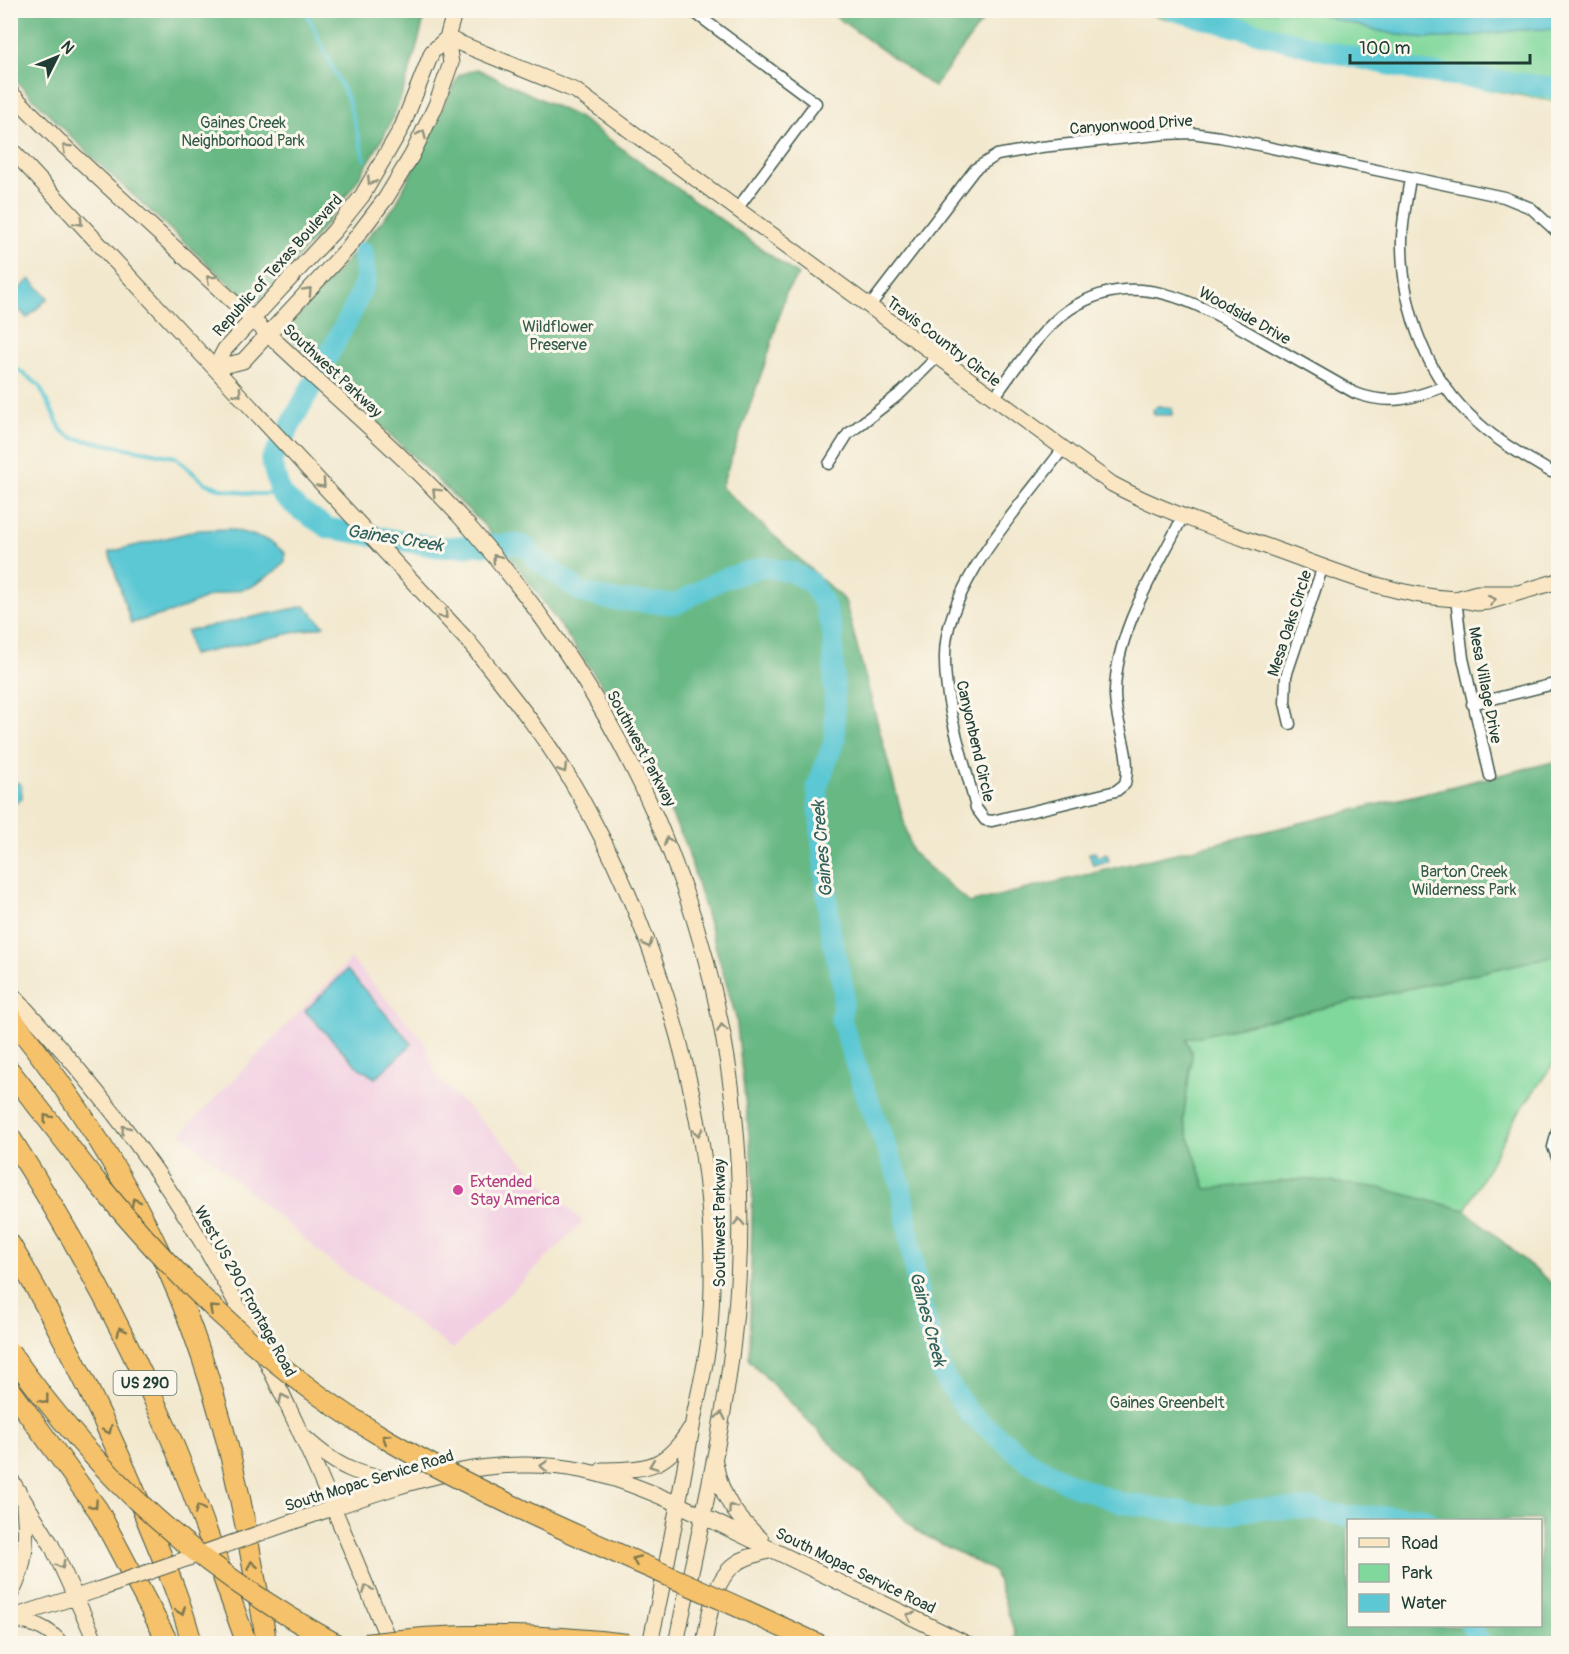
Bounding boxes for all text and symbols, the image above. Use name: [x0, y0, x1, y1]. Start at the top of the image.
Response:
north arrow: [27, 27, 87, 87]
scale bar: [1350, 27, 1530, 65]
text: N: [56, 37, 78, 58]
text: 100 m: [1359, 37, 1411, 60]
street label: Canyonwood Drive: [1069, 111, 1193, 139]
park label: Gaines Creek Neighborhood Park: [181, 113, 305, 151]
one-way arrow: [415, 130, 427, 141]
one-way arrow: [62, 144, 73, 155]
one-way arrow: [367, 174, 378, 185]
street label: Republic of Texas Boulevard: [209, 190, 347, 341]
one-way arrow: [72, 215, 83, 225]
one-way arrow: [206, 275, 216, 286]
street label: Woodside Drive: [1195, 282, 1294, 349]
one-way arrow: [301, 288, 312, 298]
street label: Travis Country Circle: [882, 292, 1005, 391]
park label: Wildflower Preserve: [522, 317, 594, 355]
street label: Southwest Parkway: [278, 320, 386, 422]
one-way arrow: [231, 386, 242, 397]
one-way arrow: [315, 477, 326, 488]
one-way arrow: [433, 488, 444, 499]
water label: Gaines Creek: [345, 520, 446, 558]
one-way arrow: [492, 554, 503, 565]
street label: Mesa Oaks Circle: [1263, 568, 1317, 679]
one-way arrow: [1487, 595, 1497, 608]
one-way arrow: [437, 608, 448, 618]
street label: Mesa Village Drive: [1464, 625, 1506, 745]
street label: Canyonbend Circle: [951, 679, 999, 804]
street label: Southwest Parkway: [602, 687, 680, 810]
one-way arrow: [555, 763, 567, 773]
water label: Gaines Creek: [807, 798, 838, 898]
one-way arrow: [662, 837, 675, 847]
park label: Barton Creek Wilderness Park: [1412, 862, 1517, 900]
one-way arrow: [641, 938, 653, 949]
one-way arrow: [716, 1024, 728, 1033]
one-way arrow: [43, 1114, 54, 1125]
one-way arrow: [121, 1125, 132, 1136]
one-way arrow: [692, 1127, 704, 1137]
street label: Southwest Parkway: [710, 1158, 730, 1287]
place label: Extended Stay America: [470, 1172, 560, 1210]
marker: Extended Stay America: [451, 1183, 465, 1197]
one-way arrow: [131, 1197, 143, 1208]
street label: West US 290 Frontage Road: [190, 1203, 301, 1380]
one-way arrow: [733, 1218, 746, 1227]
water label: Gaines Creek: [904, 1269, 952, 1370]
one-way arrow: [209, 1305, 220, 1316]
one-way arrow: [117, 1327, 128, 1337]
road number: US 290: [114, 1371, 176, 1395]
one-way arrow: [37, 1393, 48, 1404]
one-way arrow: [279, 1393, 291, 1404]
park label: Gaines Greenbelt: [1110, 1393, 1225, 1413]
one-way arrow: [714, 1411, 727, 1421]
one-way arrow: [101, 1423, 113, 1434]
one-way arrow: [382, 1434, 392, 1446]
street label: South Mopac Service Road: [282, 1446, 456, 1516]
one-way arrow: [648, 1457, 659, 1470]
one-way arrow: [539, 1459, 548, 1472]
one-way arrow: [87, 1498, 98, 1509]
one-way arrow: [728, 1503, 739, 1514]
one-way arrow: [194, 1505, 206, 1516]
legend: [1347, 1519, 1542, 1627]
street label: South Mopac Service Road: [772, 1523, 939, 1618]
text: Road: [1401, 1532, 1438, 1555]
one-way arrow: [632, 1556, 643, 1568]
one-way arrow: [54, 1558, 65, 1569]
one-way arrow: [246, 1561, 259, 1571]
text: Park: [1401, 1562, 1433, 1585]
one-way arrow: [362, 1585, 374, 1596]
text: Water: [1401, 1592, 1447, 1615]
one-way arrow: [174, 1605, 187, 1615]
one-way arrow: [905, 1611, 916, 1623]

